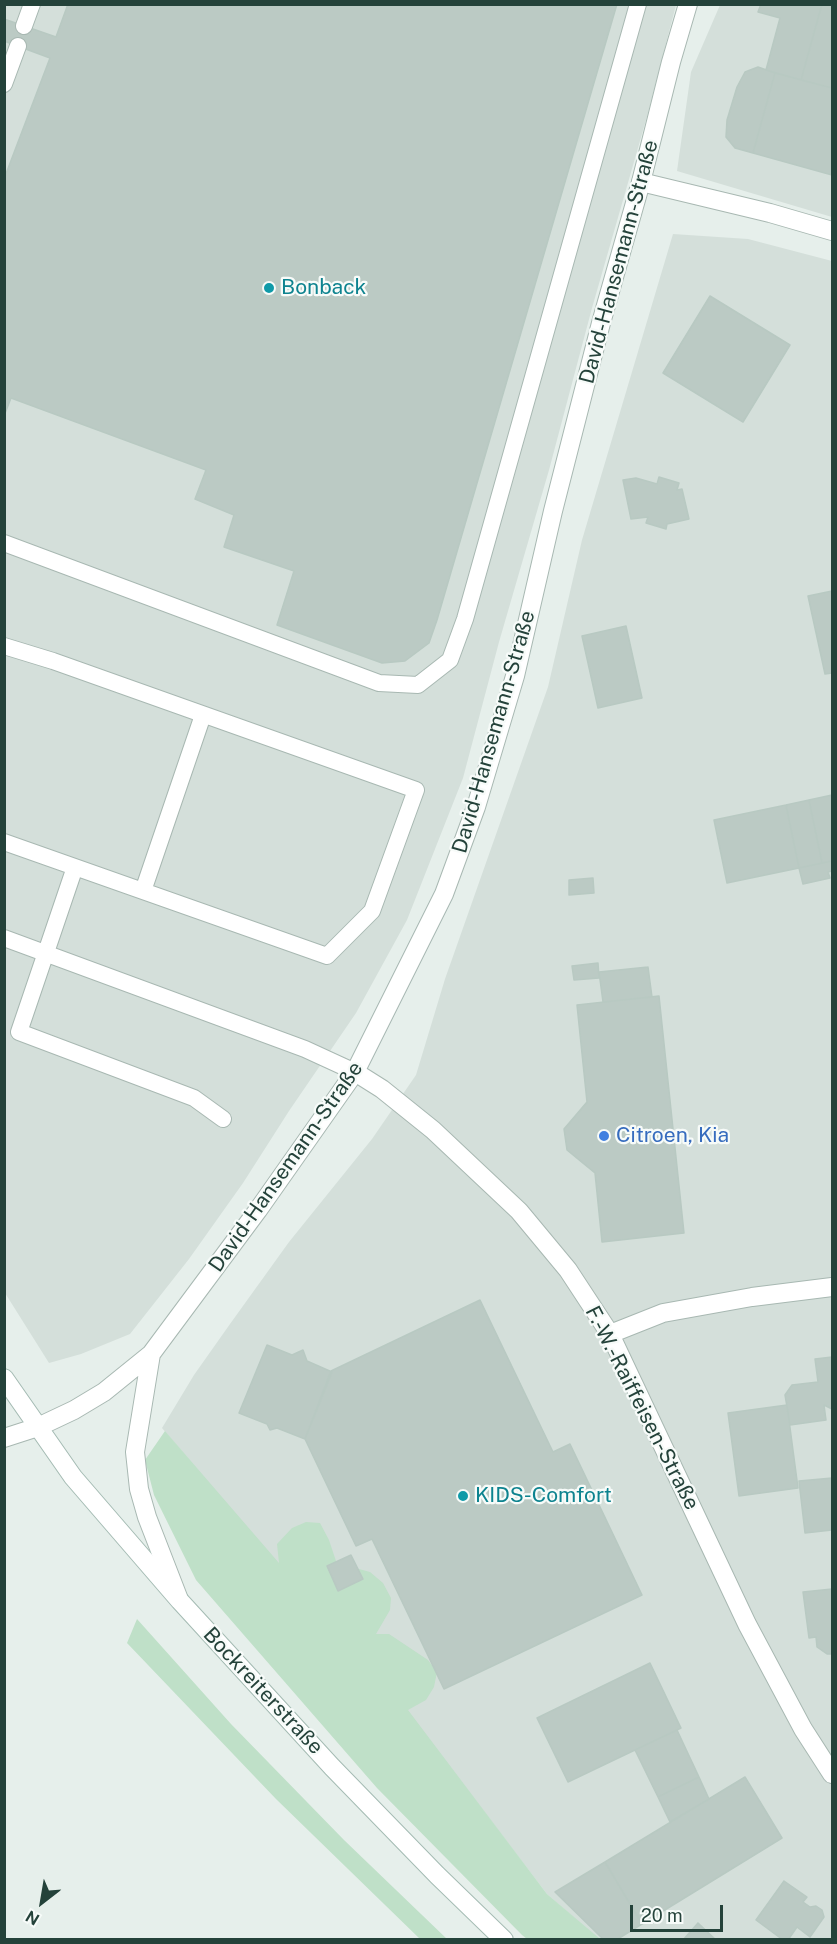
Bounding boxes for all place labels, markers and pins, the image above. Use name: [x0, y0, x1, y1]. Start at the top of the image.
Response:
place label: Bonback: [281, 275, 366, 301]
marker: Bonback: [262, 281, 276, 295]
place label: Citroen, Kia: [616, 1123, 729, 1149]
marker: Citroen, Kia: [597, 1129, 611, 1143]
place label: KIDS-Comfort: [475, 1483, 612, 1509]
marker: KIDS-Comfort: [456, 1489, 470, 1503]

